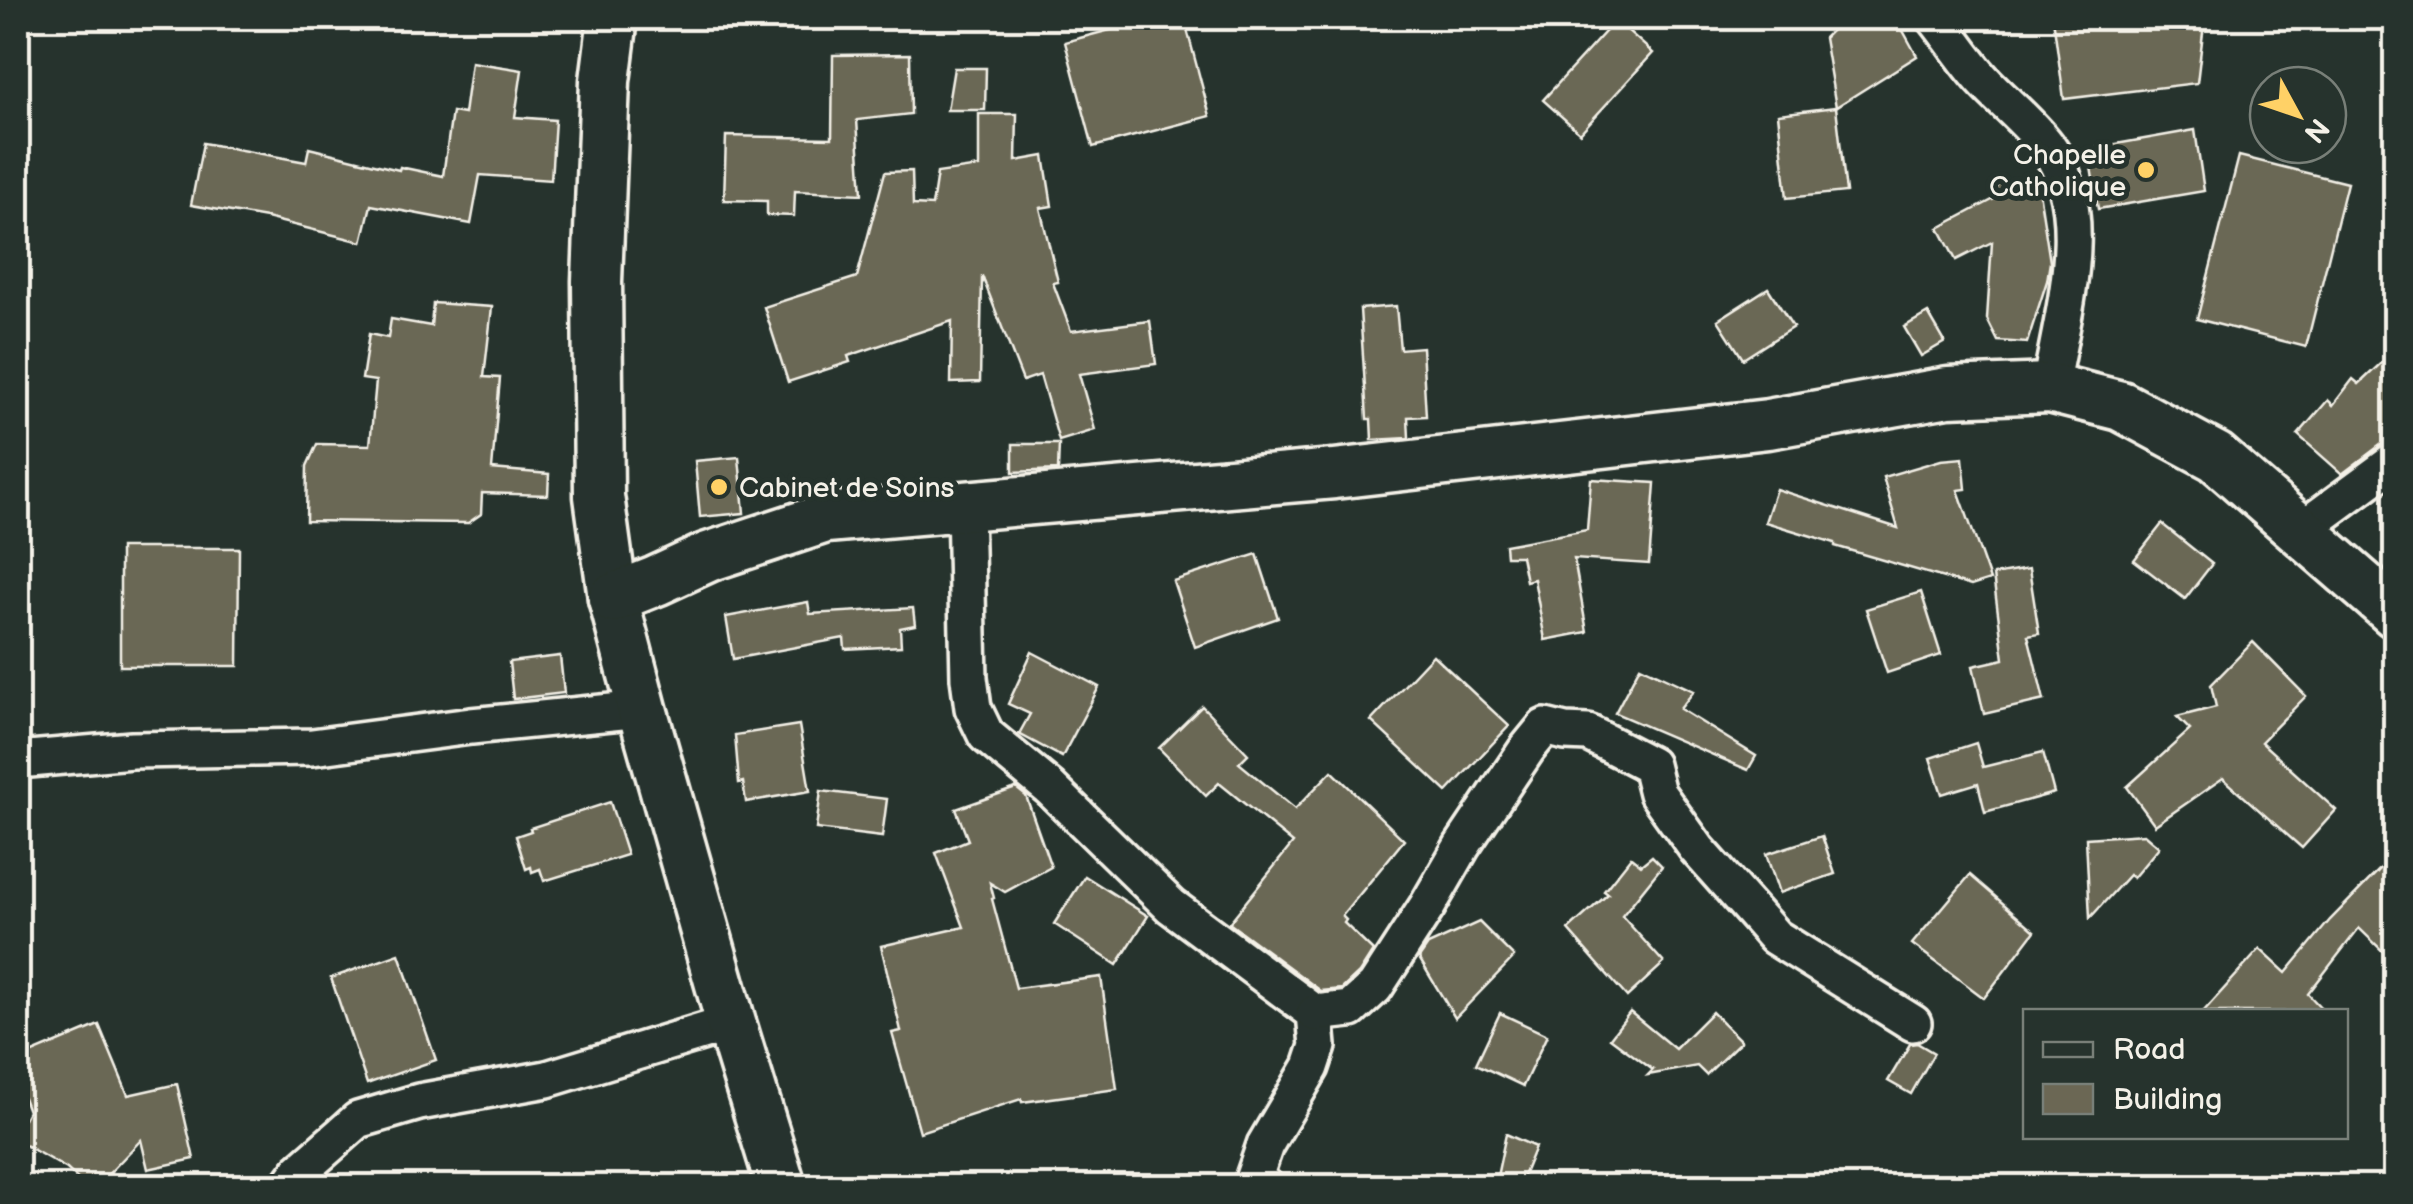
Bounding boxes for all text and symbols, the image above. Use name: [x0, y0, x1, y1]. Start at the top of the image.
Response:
north arrow: [2248, 65, 2348, 165]
text: N: [2297, 111, 2335, 149]
place label: Chapelle Catholique: [1989, 139, 2126, 204]
marker: Chapelle Catholique: [2135, 159, 2157, 181]
place label: Cabinet de Soins: [739, 472, 954, 505]
marker: Cabinet de Soins: [708, 476, 730, 498]
legend: [2023, 1009, 2348, 1139]
text: Road: [2113, 1032, 2186, 1068]
text: Building: [2113, 1082, 2222, 1118]

